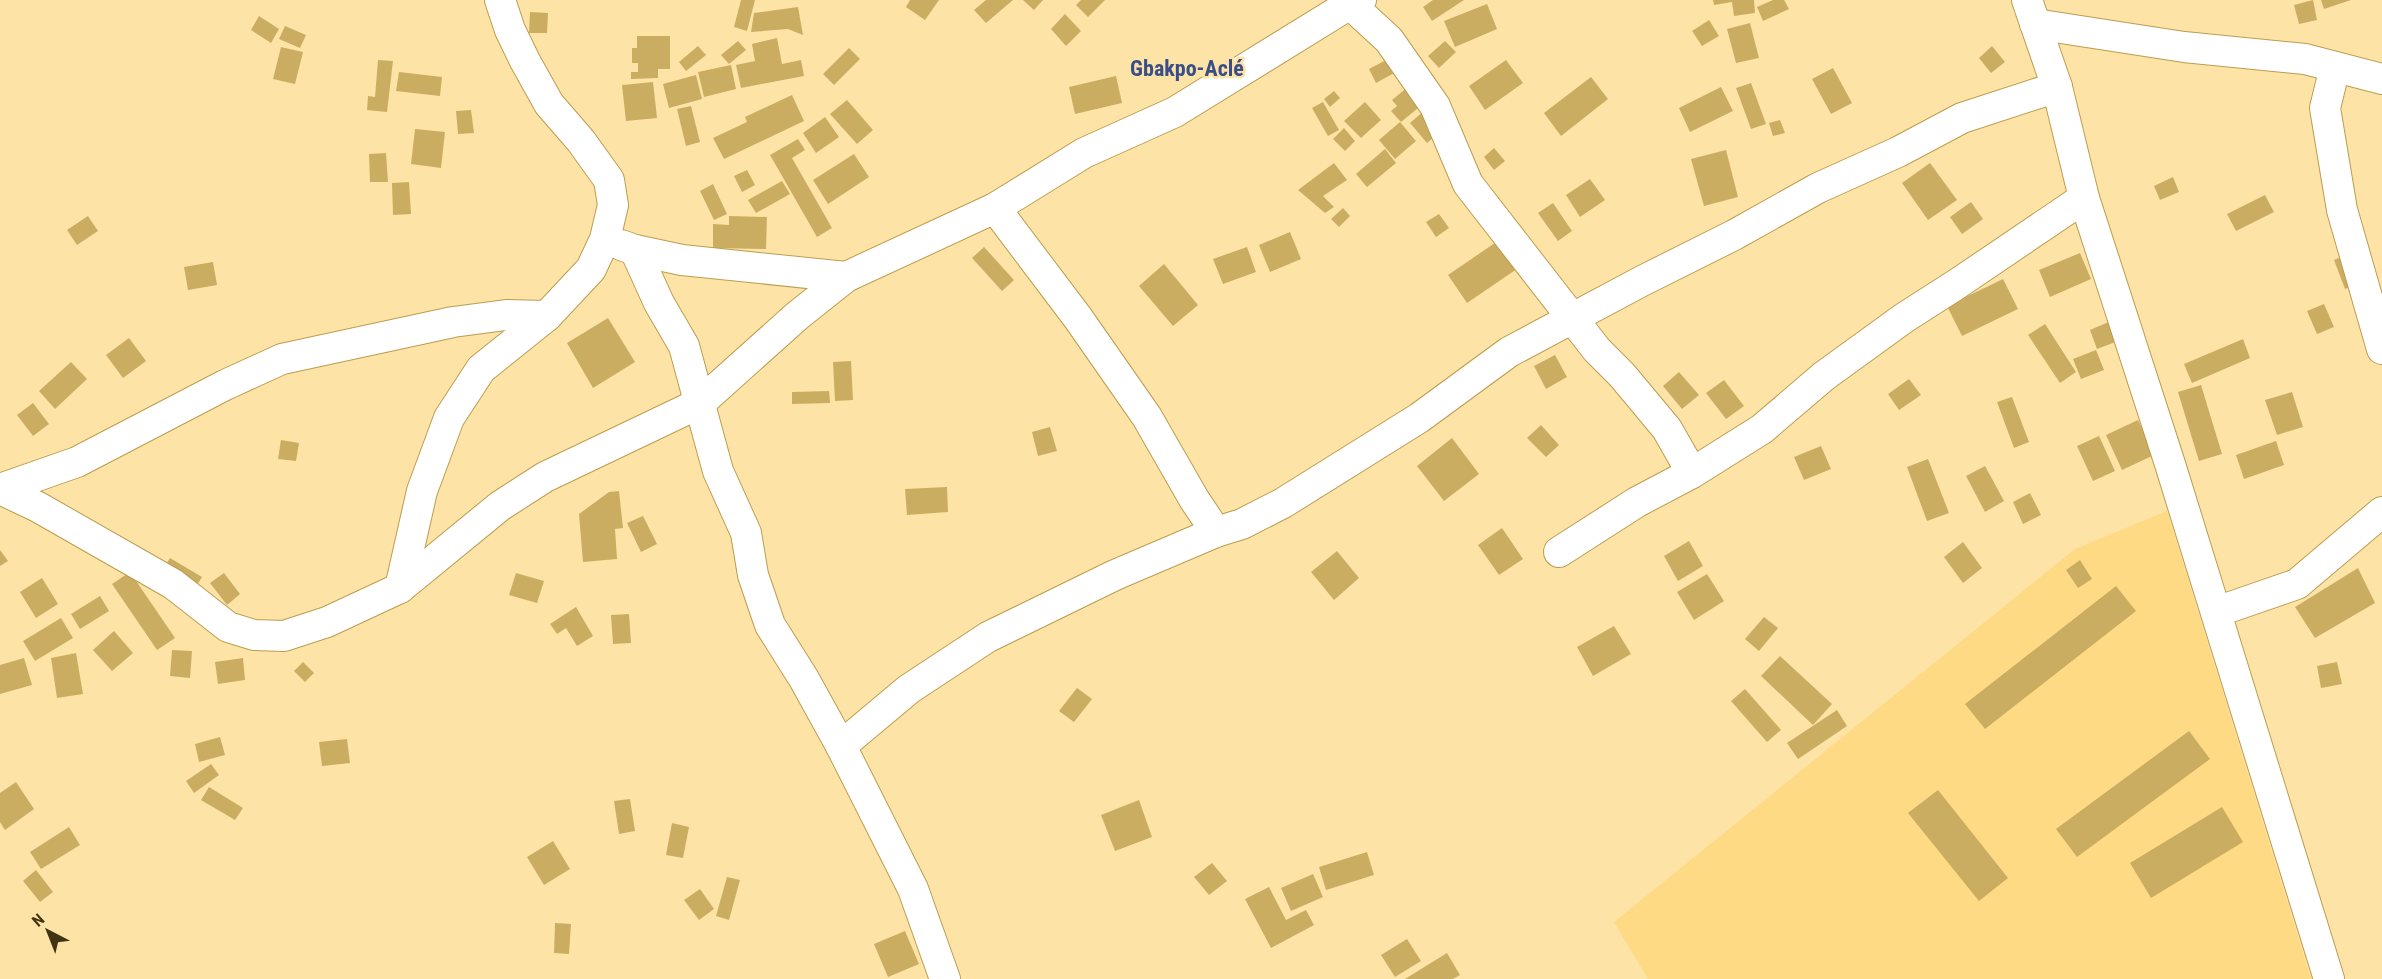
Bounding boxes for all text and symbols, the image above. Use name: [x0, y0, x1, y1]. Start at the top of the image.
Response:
district label: Gbakpo-Aclé: [1130, 56, 1244, 81]
north arrow: [18, 901, 78, 961]
text: N: [28, 910, 48, 931]

